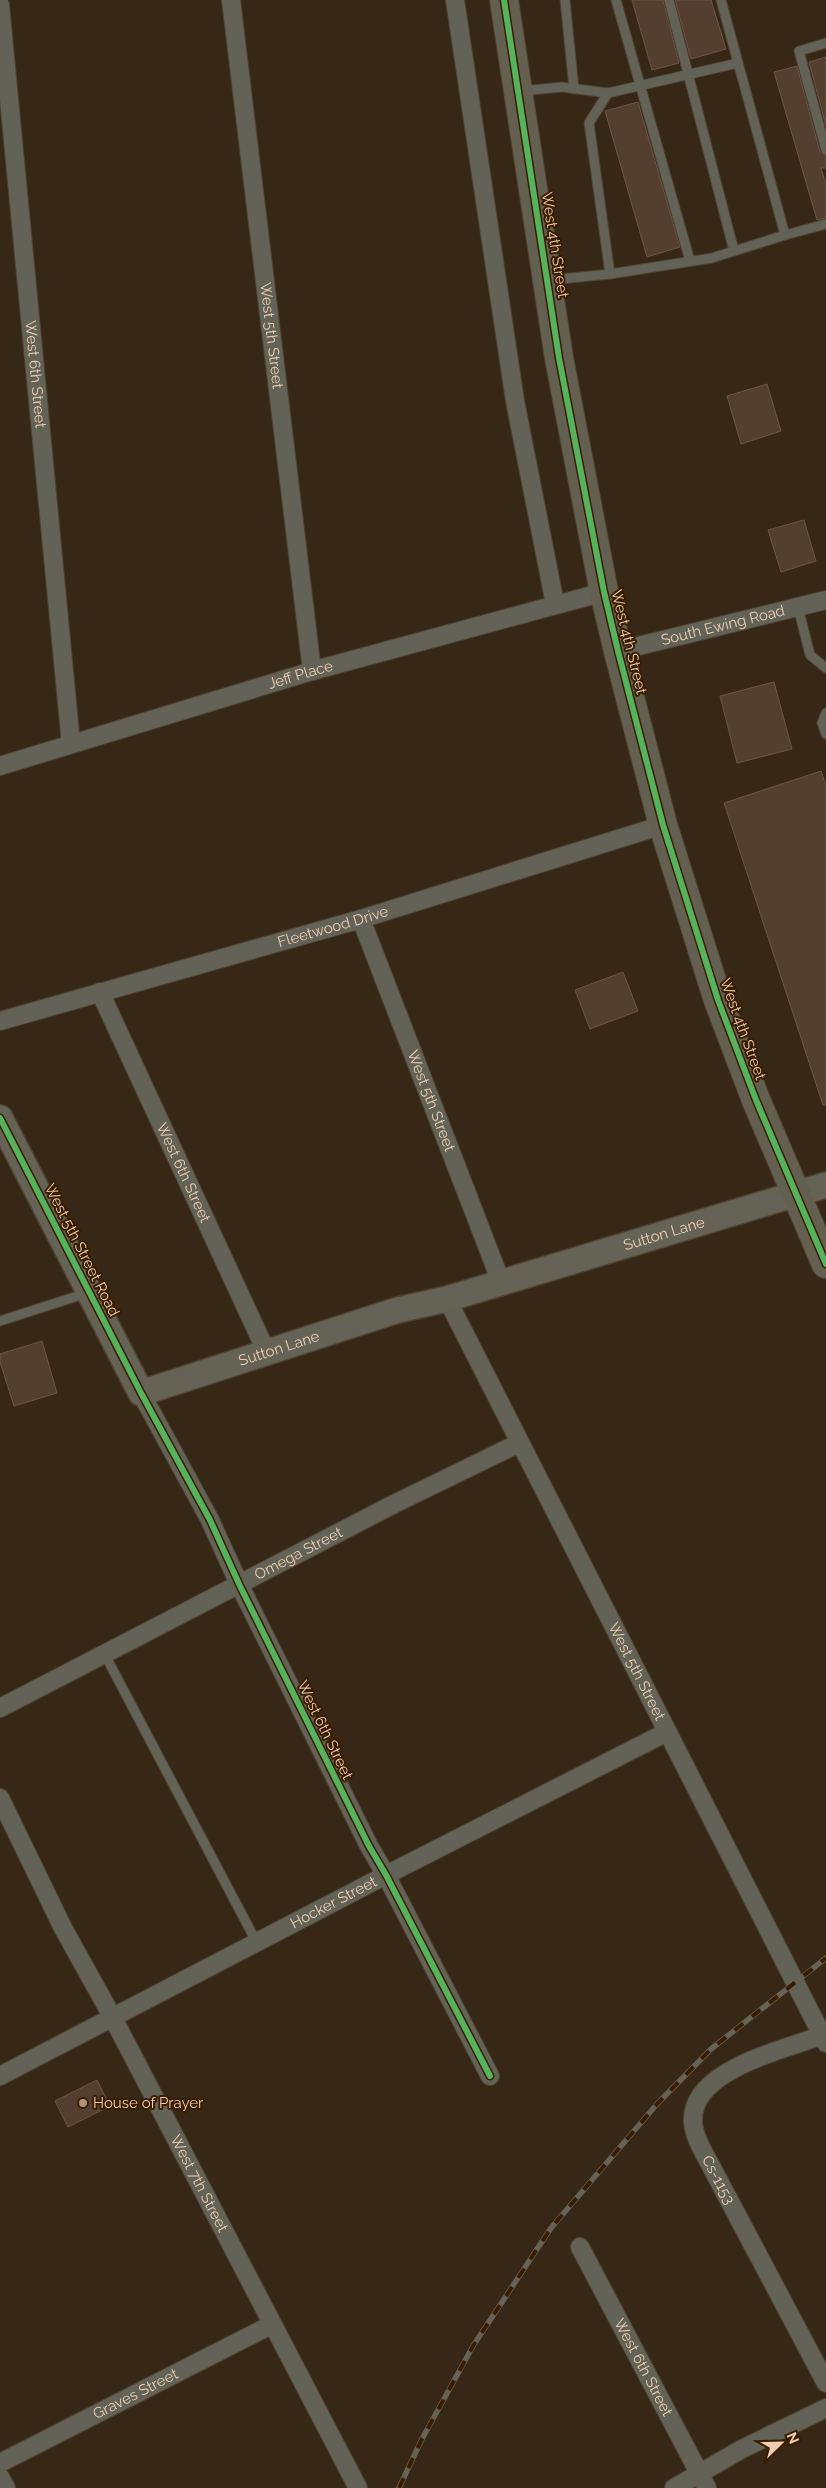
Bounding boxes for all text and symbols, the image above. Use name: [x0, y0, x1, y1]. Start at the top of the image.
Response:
street label: West 4th Street: [538, 191, 572, 299]
street label: West 5th Street: [256, 281, 287, 390]
street label: West 6th Street: [21, 320, 50, 429]
street label: West 4th Street: [607, 588, 651, 696]
street label: South Ewing Road: [659, 601, 787, 649]
street label: Jeff Place: [266, 657, 335, 693]
street label: Fleetwood Drive: [276, 902, 391, 951]
street label: West 4th Street: [716, 976, 770, 1082]
street label: West 5th Street: [404, 1048, 459, 1154]
street label: West 6th Street: [153, 1120, 214, 1225]
street label: West 5th Street Road: [41, 1181, 123, 1319]
street label: Sutton Lane: [621, 1213, 707, 1254]
street label: Sutton Lane: [236, 1327, 322, 1370]
street label: Omega Street: [251, 1523, 345, 1584]
street label: West 5th Street: [604, 1620, 669, 1723]
street label: West 6th Street: [293, 1678, 357, 1782]
street label: Hocker Street: [287, 1872, 380, 1932]
place label: House of Prayer: [93, 2094, 204, 2112]
marker: House of Prayer: [77, 2097, 89, 2109]
street label: West 7th Street: [167, 2132, 232, 2235]
street label: Cs-1153: [698, 2152, 739, 2207]
street label: West 6th Street: [610, 2315, 677, 2419]
street label: Graves Street: [90, 2365, 181, 2423]
north arrow: [756, 2418, 806, 2468]
text: N: [784, 2430, 802, 2446]

